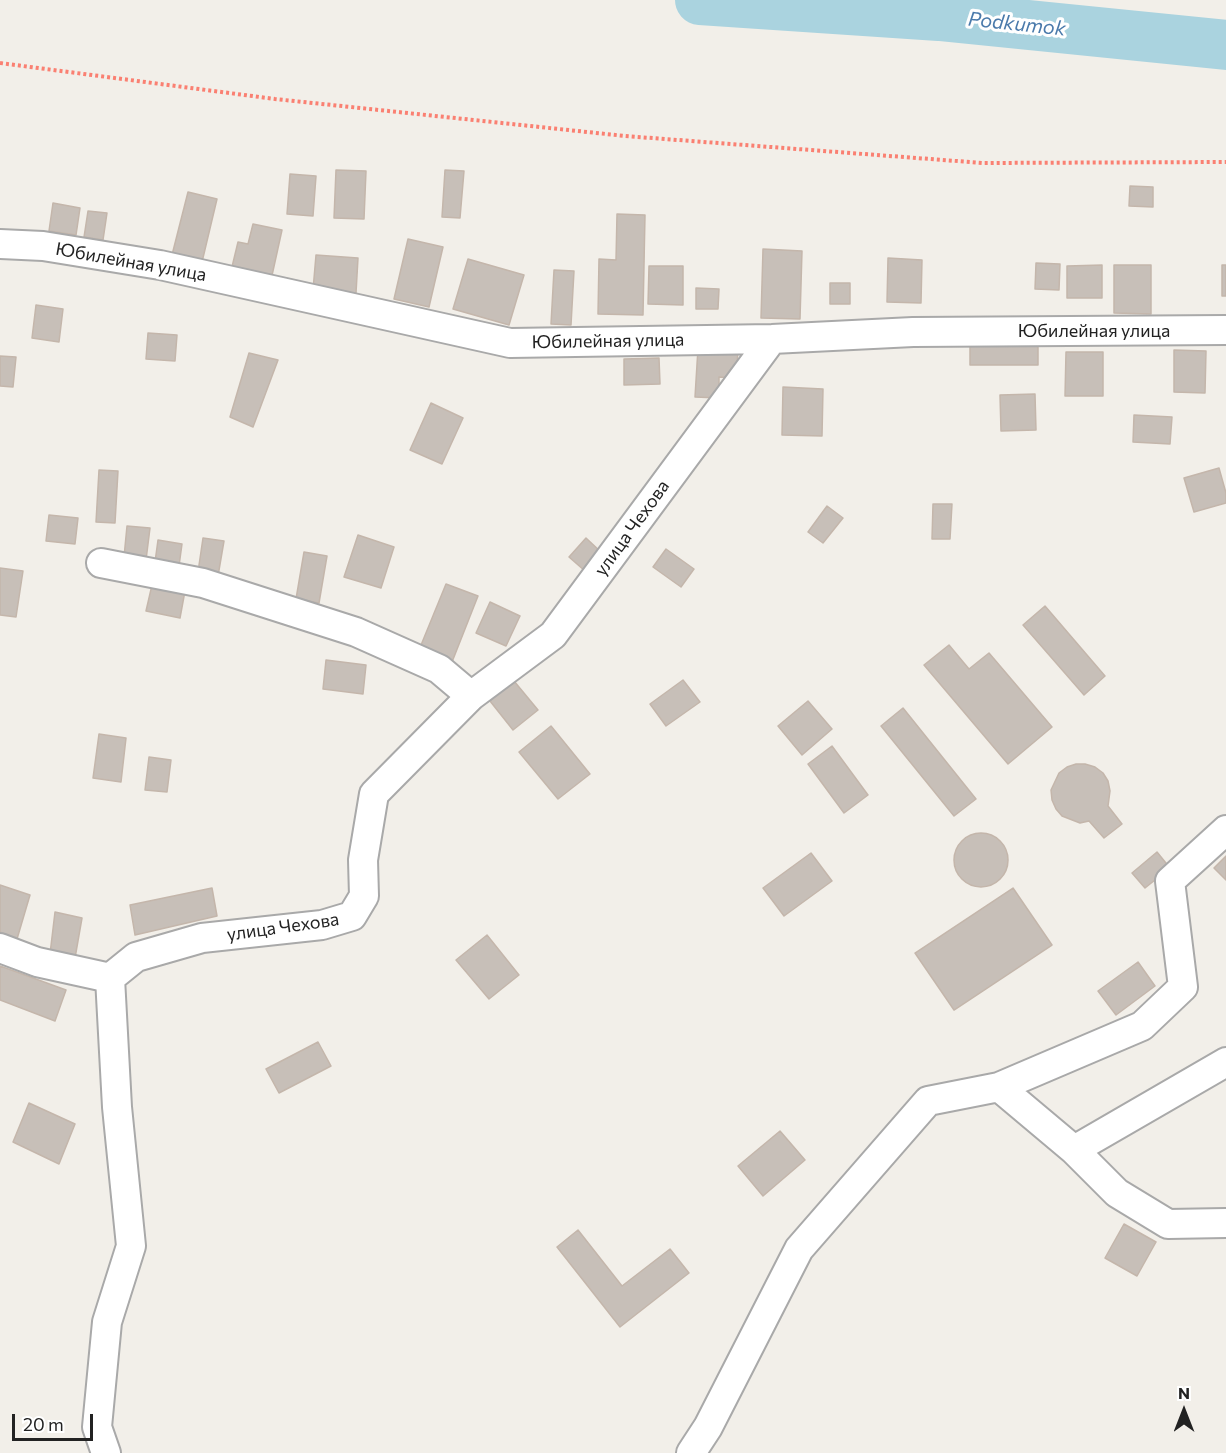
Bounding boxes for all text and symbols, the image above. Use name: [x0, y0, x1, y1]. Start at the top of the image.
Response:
water label: Podkumok: [967, 7, 1067, 41]
street label: Юбилейная улица: [54, 238, 208, 286]
street label: Юбилейная улица: [1018, 320, 1170, 342]
street label: Юбилейная улица: [531, 329, 685, 353]
street label: улица Чехова: [590, 476, 674, 580]
street label: улица Чехова: [225, 908, 341, 946]
north arrow: [1154, 1381, 1214, 1441]
text: N: [1178, 1383, 1190, 1402]
scale bar: [15, 1402, 96, 1440]
text: 20 m: [23, 1413, 64, 1435]

